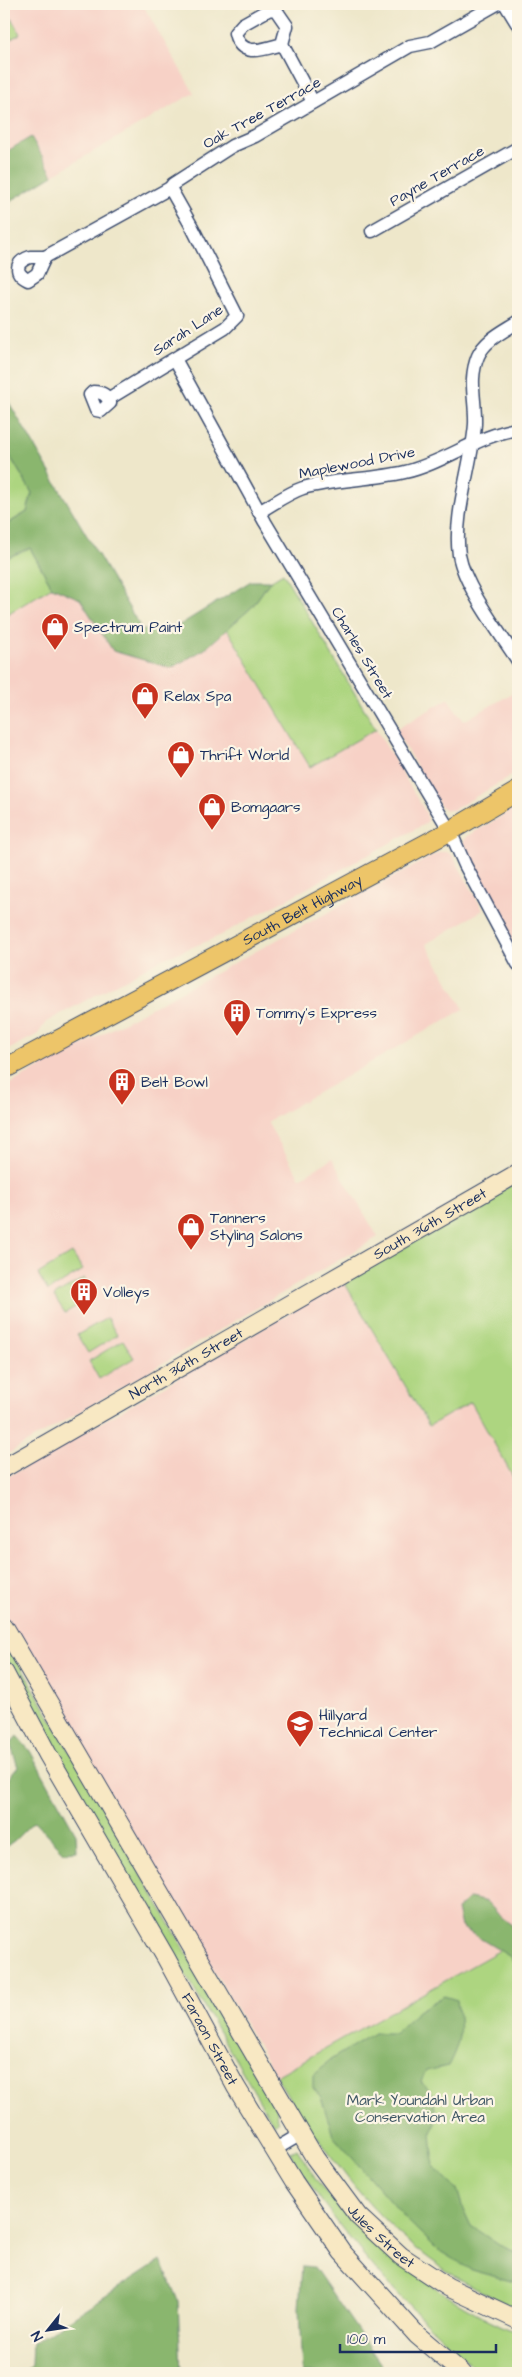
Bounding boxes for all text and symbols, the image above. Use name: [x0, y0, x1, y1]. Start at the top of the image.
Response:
street label: Oak Tree Terrace: [199, 72, 325, 154]
street label: Payne Terrace: [386, 140, 489, 213]
street label: Sarah Lane: [149, 299, 227, 361]
street label: Maplewood Drive: [297, 441, 417, 485]
street label: Charles Street: [326, 603, 398, 703]
shop icon: Spectrum Paint: [40, 612, 70, 651]
place label: Spectrum Paint: [74, 617, 182, 638]
shop icon: Relax Spa: [130, 681, 160, 720]
place label: Relax Spa: [164, 686, 232, 707]
shop icon: Thrift World: [166, 740, 196, 779]
place label: Thrift World: [200, 745, 289, 766]
shop icon: Bomgaars: [197, 792, 227, 831]
place label: Bomgaars: [231, 797, 301, 819]
street label: South Belt Highway: [239, 869, 366, 950]
building icon: Tommy's Express: [222, 998, 252, 1037]
place label: Tommy's Express: [256, 1003, 378, 1025]
building icon: Belt Bowl: [107, 1067, 137, 1106]
place label: Belt Bowl: [141, 1072, 208, 1093]
street label: South 36th Street: [369, 1183, 491, 1265]
place label: Tanners Styling Salons: [210, 1208, 303, 1247]
shop icon: Tanners Styling Salons: [176, 1212, 206, 1251]
building icon: Volleys: [69, 1277, 99, 1316]
place label: Volleys: [103, 1282, 150, 1304]
street label: North 36th Street: [125, 1322, 247, 1405]
place label: Hillyard Technical Center: [319, 1705, 437, 1743]
school or university icon: Hillyard Technical Center: [285, 1709, 315, 1748]
street label: Faraon Street: [176, 1989, 244, 2089]
park label: Mark Youndahl Urban Conservation Area: [347, 2090, 494, 2128]
street label: Jules Street: [342, 2200, 419, 2273]
north arrow: [22, 2304, 72, 2354]
scale bar: [340, 2322, 496, 2354]
text: N: [27, 2327, 48, 2345]
text: 100 m: [347, 2329, 386, 2350]

